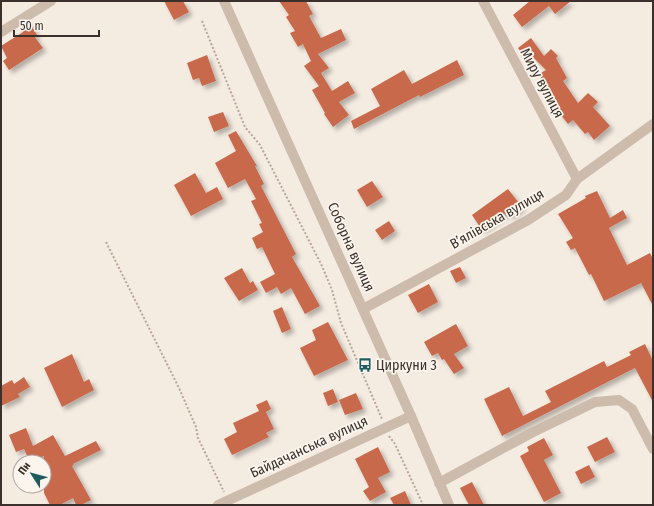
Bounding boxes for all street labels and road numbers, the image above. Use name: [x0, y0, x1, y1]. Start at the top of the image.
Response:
street label: Миру вулиця: [517, 45, 567, 121]
street label: В’ялівська вулиця: [447, 185, 547, 253]
street label: Соборна вулиця: [324, 200, 378, 294]
street label: Байдачанська вулиця: [247, 412, 371, 482]

